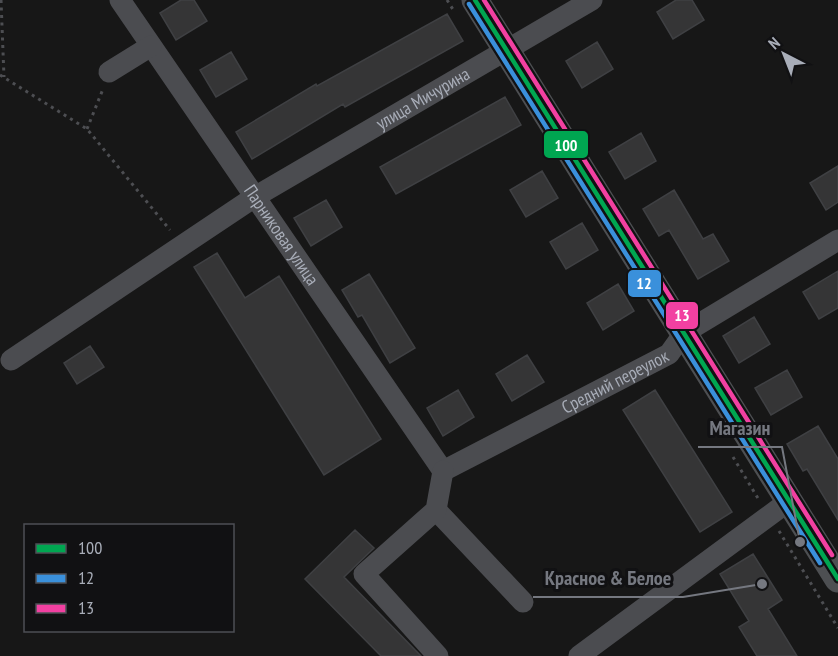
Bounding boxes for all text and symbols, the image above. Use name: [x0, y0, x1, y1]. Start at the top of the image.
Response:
north arrow: [754, 24, 814, 84]
text: N: [764, 33, 784, 53]
street label: улица Мичурина: [372, 62, 474, 135]
line badge: 100: [543, 130, 589, 159]
text: 100: [555, 135, 578, 155]
street label: Парниковая улица: [239, 180, 324, 289]
line badge: 12: [627, 269, 662, 298]
text: 12: [636, 273, 652, 293]
line badge: 13: [665, 301, 699, 330]
text: 13: [674, 305, 690, 325]
street label: Средний переулок: [558, 344, 673, 419]
callout: Магазин: [698, 409, 782, 447]
text: Магазин: [710, 415, 771, 441]
legend: [24, 524, 234, 632]
text: 100: [78, 536, 102, 559]
callout: Красное & Белое: [533, 559, 683, 597]
text: Красное & Белое: [545, 565, 671, 591]
text: 12: [78, 566, 94, 589]
text: 13: [78, 596, 94, 619]

